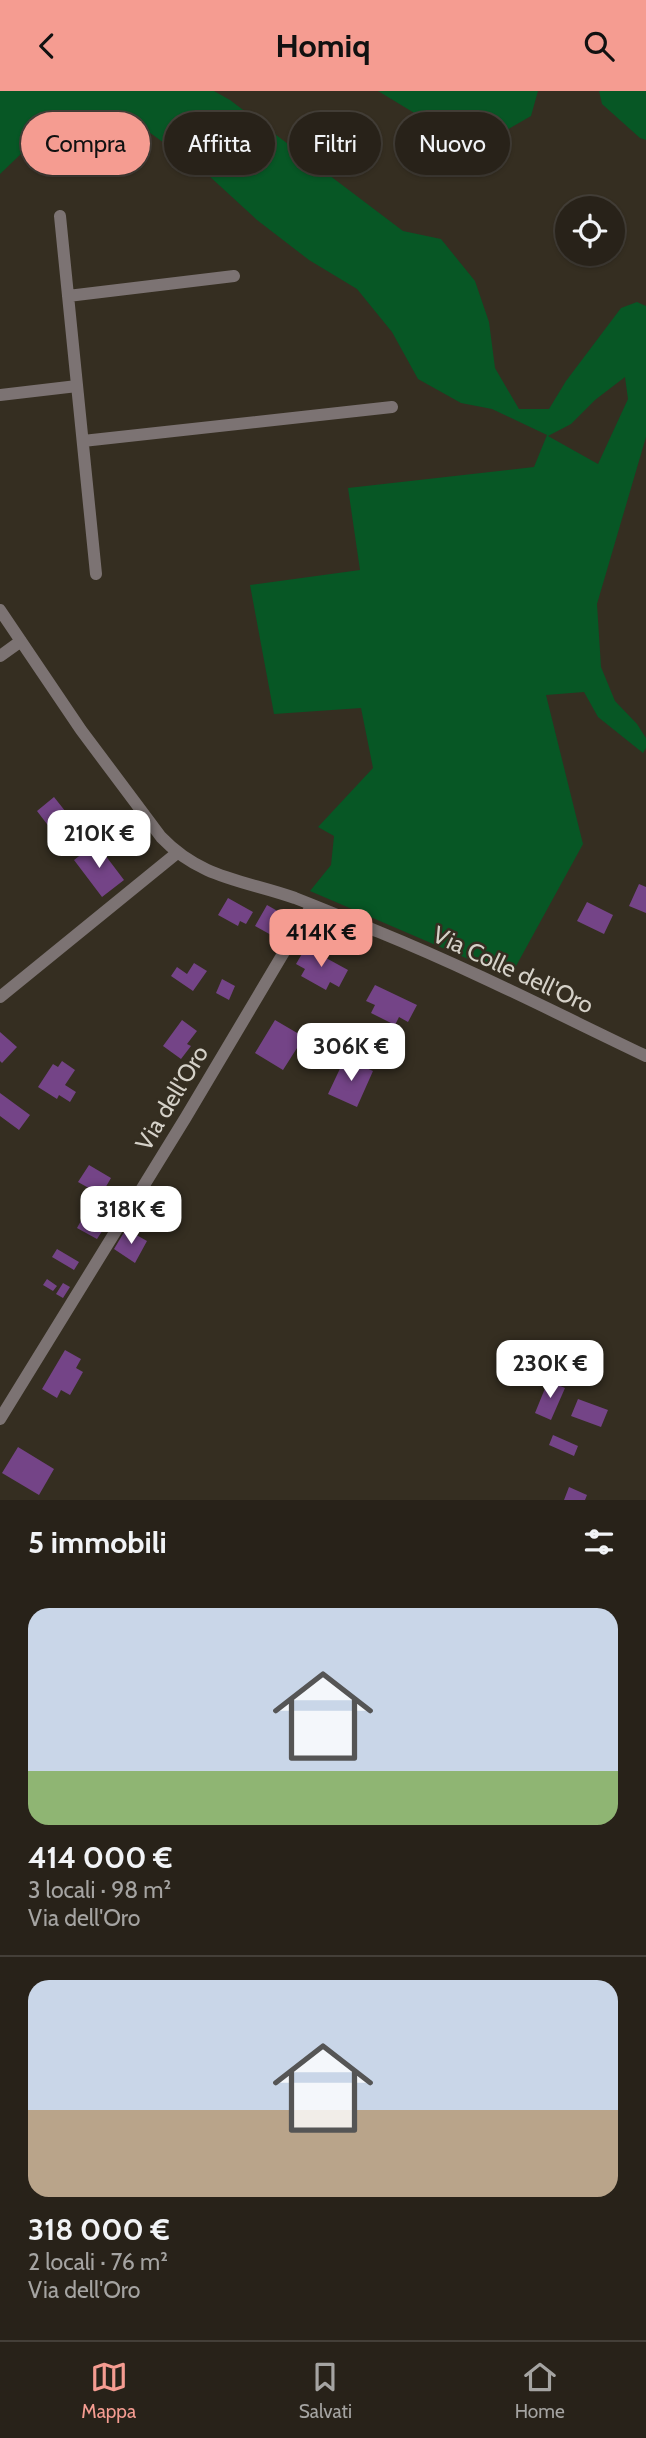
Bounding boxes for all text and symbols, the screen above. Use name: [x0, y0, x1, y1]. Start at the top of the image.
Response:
text: Homiq: [276, 26, 370, 65]
icon: back: [28, 27, 66, 65]
icon: search: [580, 27, 618, 65]
chip: Compra: [21, 112, 150, 175]
chip: Affitta: [164, 112, 275, 175]
chip: Filtri: [289, 112, 381, 175]
chip: Nuovo: [395, 112, 510, 175]
map controls: [555, 196, 625, 266]
button: locate: [555, 196, 625, 266]
pin: 210K €: [42, 811, 156, 870]
text: 210K €: [63, 819, 135, 847]
pin: 414K €: [264, 909, 378, 969]
text: 414K €: [285, 918, 357, 946]
street label: Via Colle dell'Oro: [428, 920, 598, 1019]
pin: 306K €: [294, 1023, 408, 1083]
text: 306K €: [313, 1032, 389, 1060]
street label: Via dell'Oro: [129, 1040, 214, 1156]
pin: 318K €: [74, 1187, 188, 1246]
text: 318K €: [96, 1195, 166, 1223]
pin: 230K €: [493, 1341, 607, 1400]
text: 230K €: [512, 1349, 588, 1377]
icon: filters: [580, 1523, 618, 1561]
text: 5 immobili: [28, 1524, 167, 1561]
icon: home: [260, 1653, 386, 1779]
text: 414 000 €: [28, 1839, 172, 1876]
text: 3 locali · 98 m²: [28, 1876, 171, 1904]
text: Via dell'Oro: [28, 1904, 140, 1932]
icon: home: [260, 2025, 386, 2151]
text: 318 000 €: [28, 2211, 170, 2248]
text: 2 locali · 76 m²: [28, 2248, 168, 2276]
text: Via dell'Oro: [28, 2276, 140, 2304]
tab: Mappa: [81, 2358, 136, 2423]
tab: Salvati: [299, 2358, 352, 2423]
tab: Home: [515, 2358, 565, 2423]

